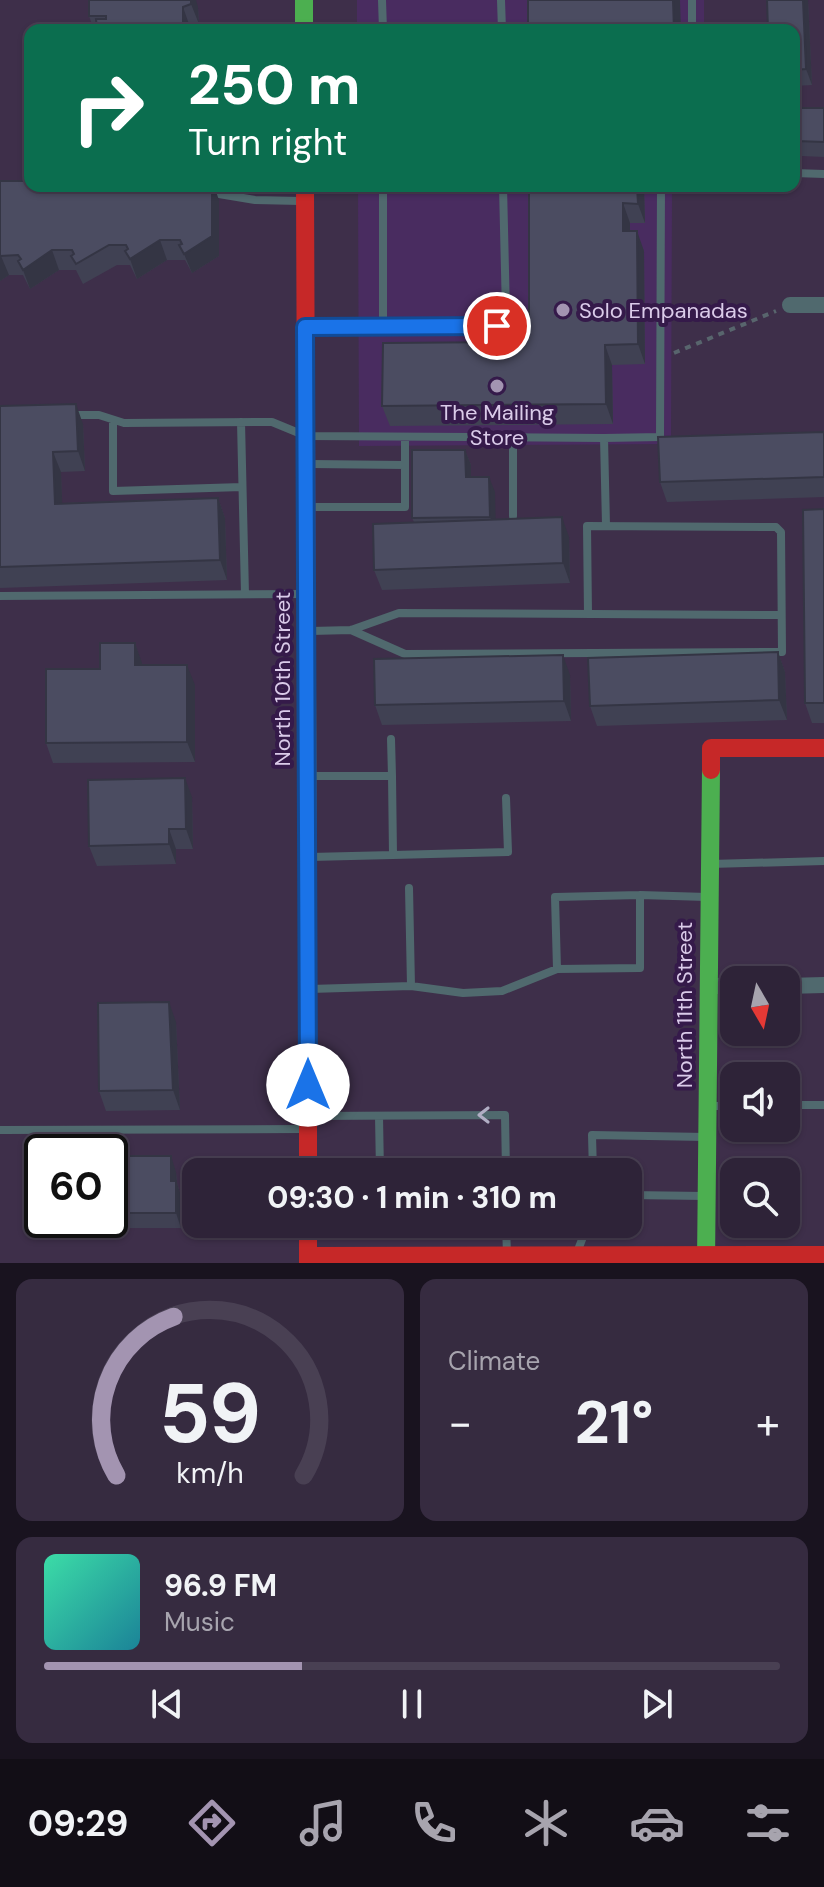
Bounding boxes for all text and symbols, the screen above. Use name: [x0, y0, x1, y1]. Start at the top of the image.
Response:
text: 250 m: [188, 48, 360, 121]
icon: right: [56, 56, 160, 160]
text: Turn right: [188, 119, 347, 166]
pin: [463, 292, 531, 360]
place label: Solo Empanadas: [579, 296, 748, 325]
marker: Solo Empanadas: [554, 301, 572, 319]
icon: arrive: [475, 304, 519, 348]
marker: The Mailing Store: [488, 377, 506, 395]
place label: The Mailing Store: [440, 398, 554, 452]
street label: North 10th Street: [268, 592, 297, 766]
street label: North 11th Street: [670, 922, 699, 1088]
north arrow: [720, 966, 800, 1046]
map controls: [720, 966, 800, 1238]
position arrow: [266, 1043, 350, 1127]
button: sound: [720, 1062, 800, 1142]
one-way arrow: [477, 1106, 490, 1124]
speed limit sign: 60: [24, 1134, 128, 1238]
button: search: [720, 1158, 800, 1238]
text: 09:30 · 1 min · 310 m: [267, 1178, 557, 1217]
text: Climate: [448, 1344, 540, 1378]
text: 59: [159, 1359, 261, 1468]
text: 21°: [575, 1383, 653, 1462]
text: −: [448, 1394, 472, 1452]
text: +: [756, 1394, 780, 1452]
text: km/h: [176, 1455, 244, 1492]
text: 96.9 FM: [164, 1566, 277, 1605]
text: Music: [164, 1605, 235, 1639]
icon: previous: [145, 1682, 189, 1726]
icon: pause: [390, 1682, 434, 1726]
icon: next: [635, 1682, 679, 1726]
icon: directions: [184, 1795, 240, 1851]
icon: music: [295, 1795, 351, 1851]
icon: phone: [406, 1795, 462, 1851]
icon: climate: [518, 1795, 574, 1851]
icon: car: [629, 1795, 685, 1851]
icon: filters: [740, 1795, 796, 1851]
text: 09:29: [28, 1800, 128, 1847]

